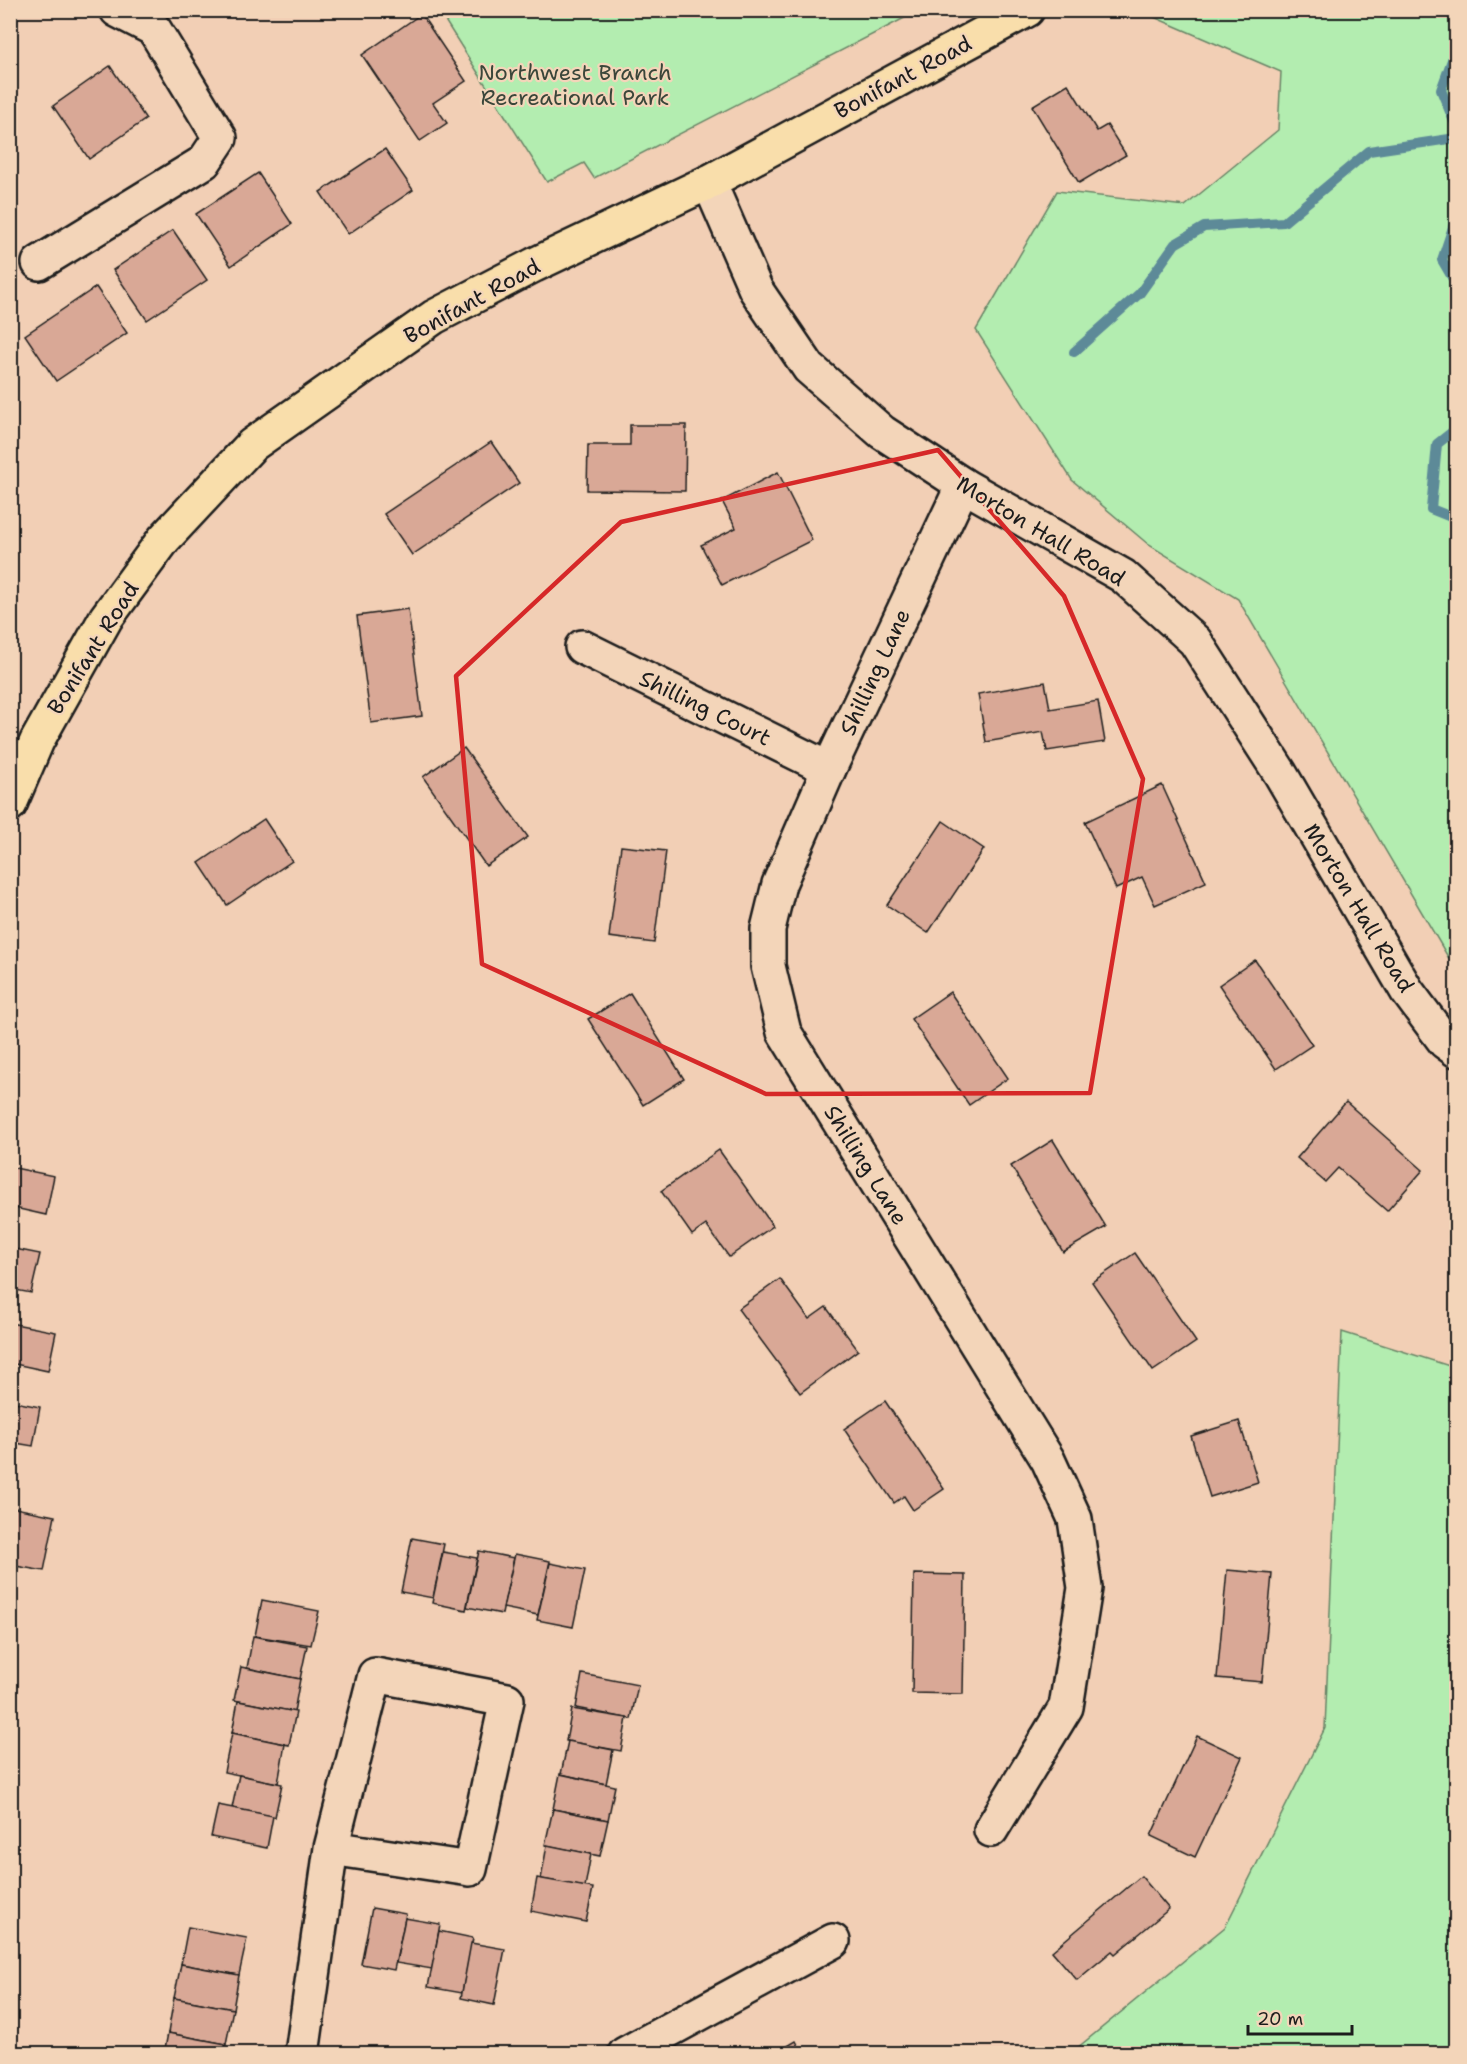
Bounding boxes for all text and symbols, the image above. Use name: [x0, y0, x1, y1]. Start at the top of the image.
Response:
street label: Bonifant Road: [829, 29, 977, 125]
park label: Northwest Branch Recreational Park: [478, 58, 672, 112]
street label: Bonifant Road: [399, 252, 545, 350]
street label: Morton Hall Road: [951, 469, 1131, 593]
street label: Bonifant Road: [41, 576, 145, 720]
street label: Shilling Lane: [833, 604, 917, 740]
street label: Shilling Court: [634, 664, 776, 752]
street label: Morton Hall Road: [1297, 818, 1421, 998]
street label: Shilling Lane: [818, 1100, 914, 1230]
scale bar: [1248, 1998, 1352, 2036]
text: 20 m: [1257, 2007, 1303, 2031]

